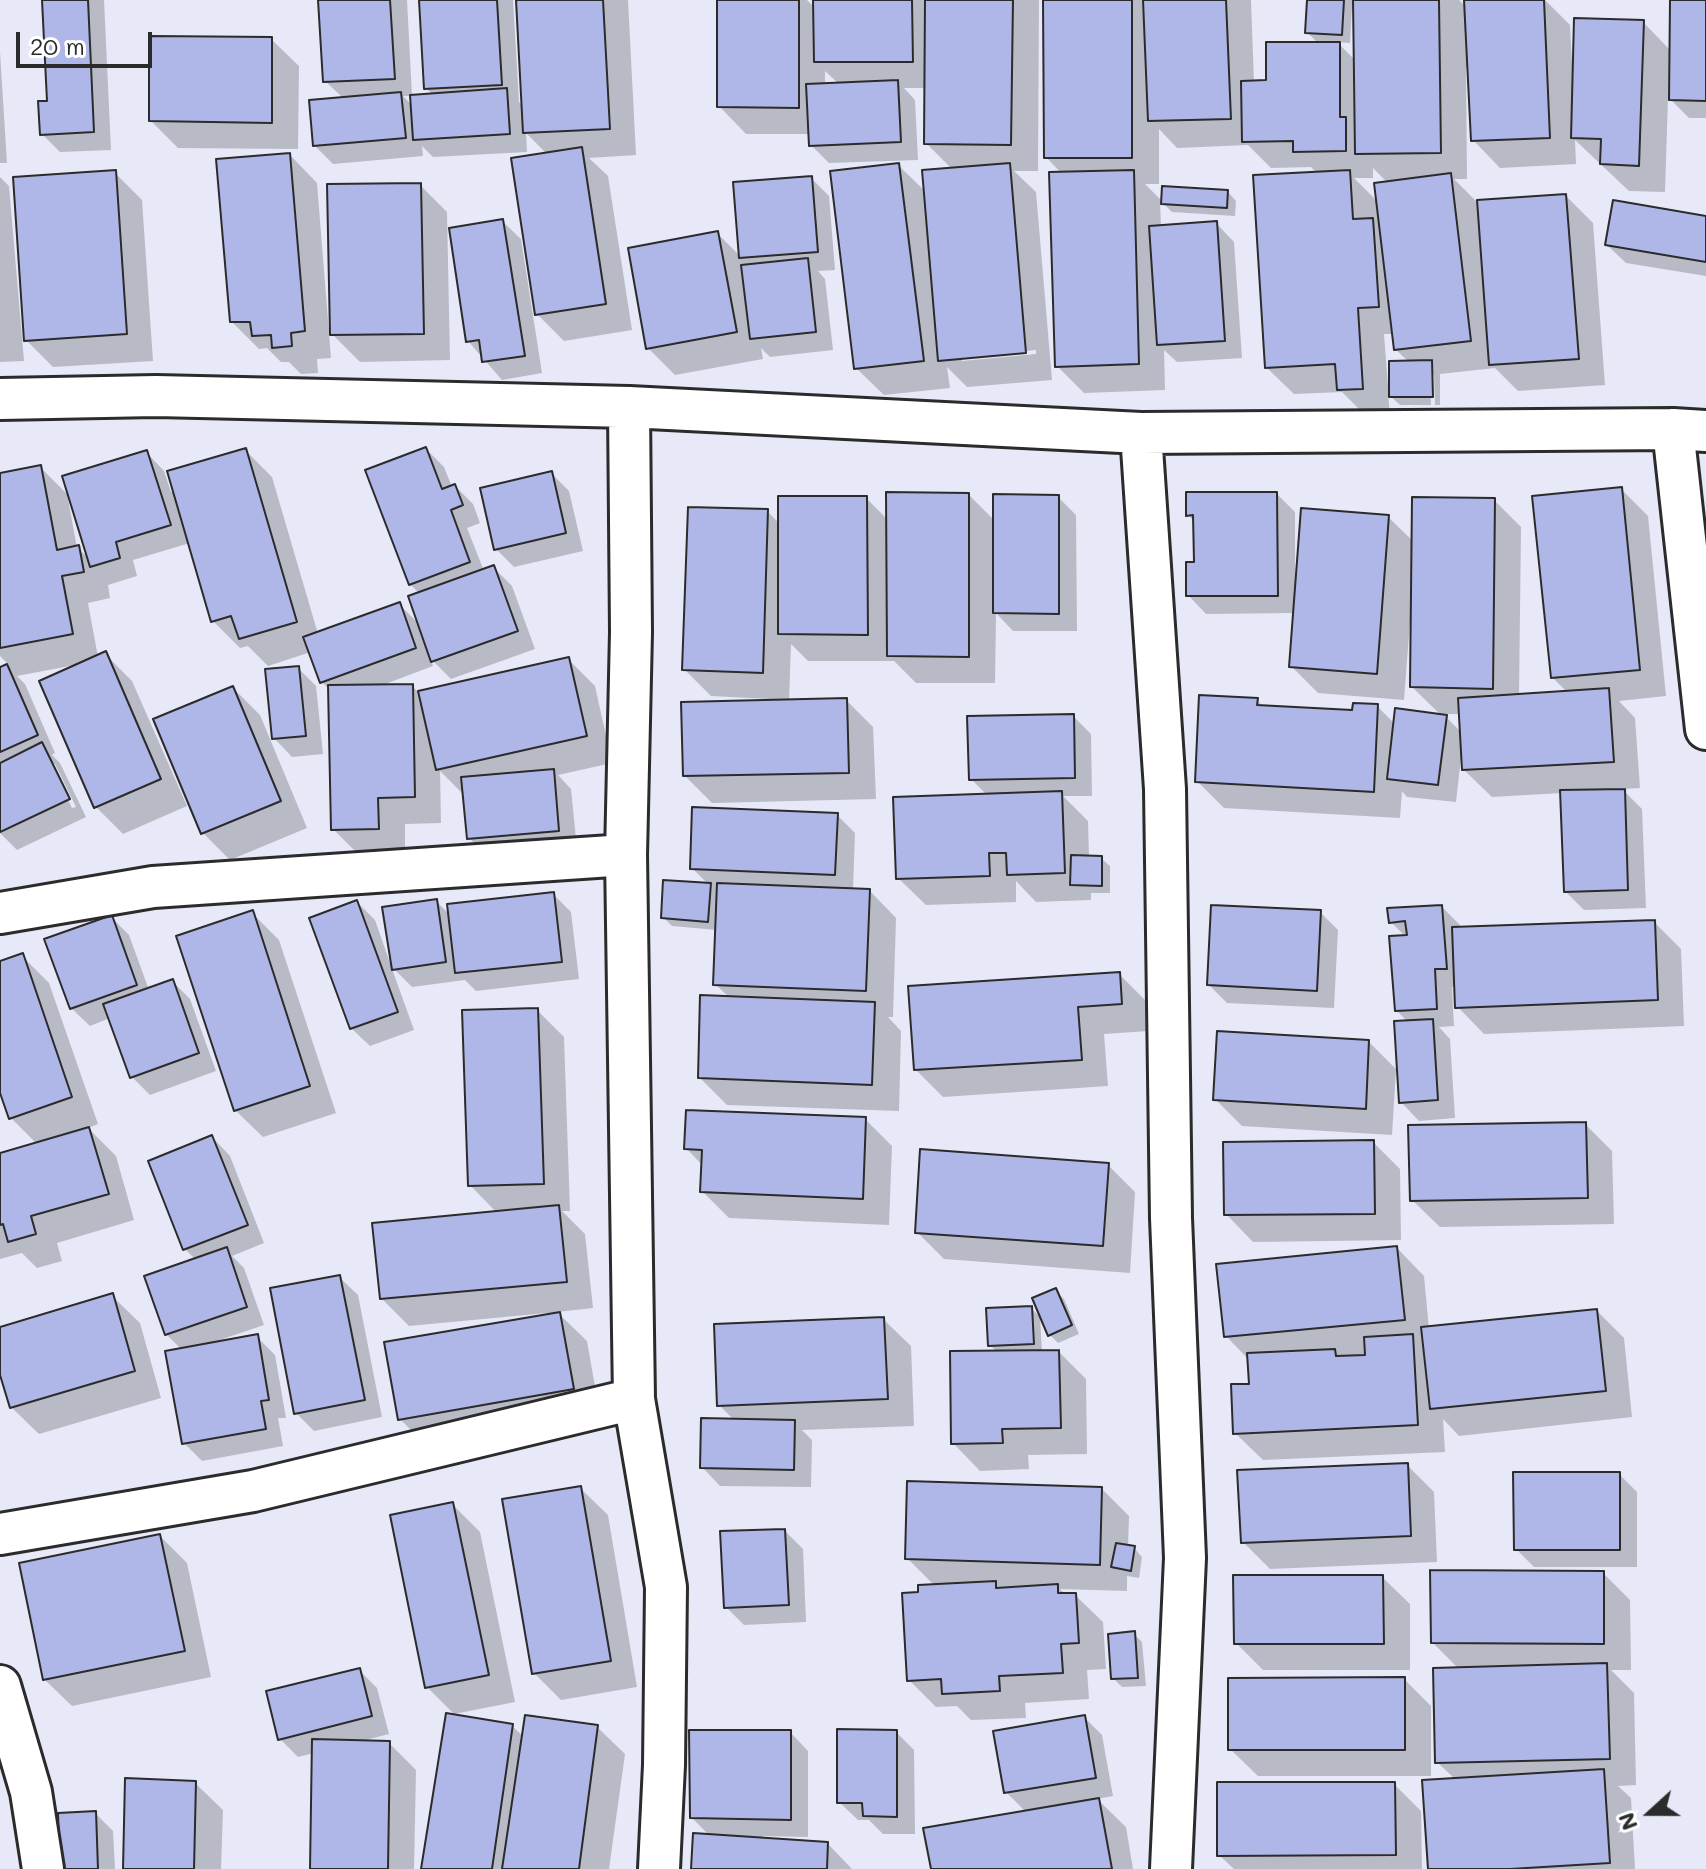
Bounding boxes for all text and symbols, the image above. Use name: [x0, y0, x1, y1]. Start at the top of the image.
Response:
scale bar: [20, 16, 156, 66]
text: 20 m: [30, 30, 85, 61]
north arrow: [1610, 1773, 1690, 1853]
text: N: [1611, 1809, 1644, 1835]

